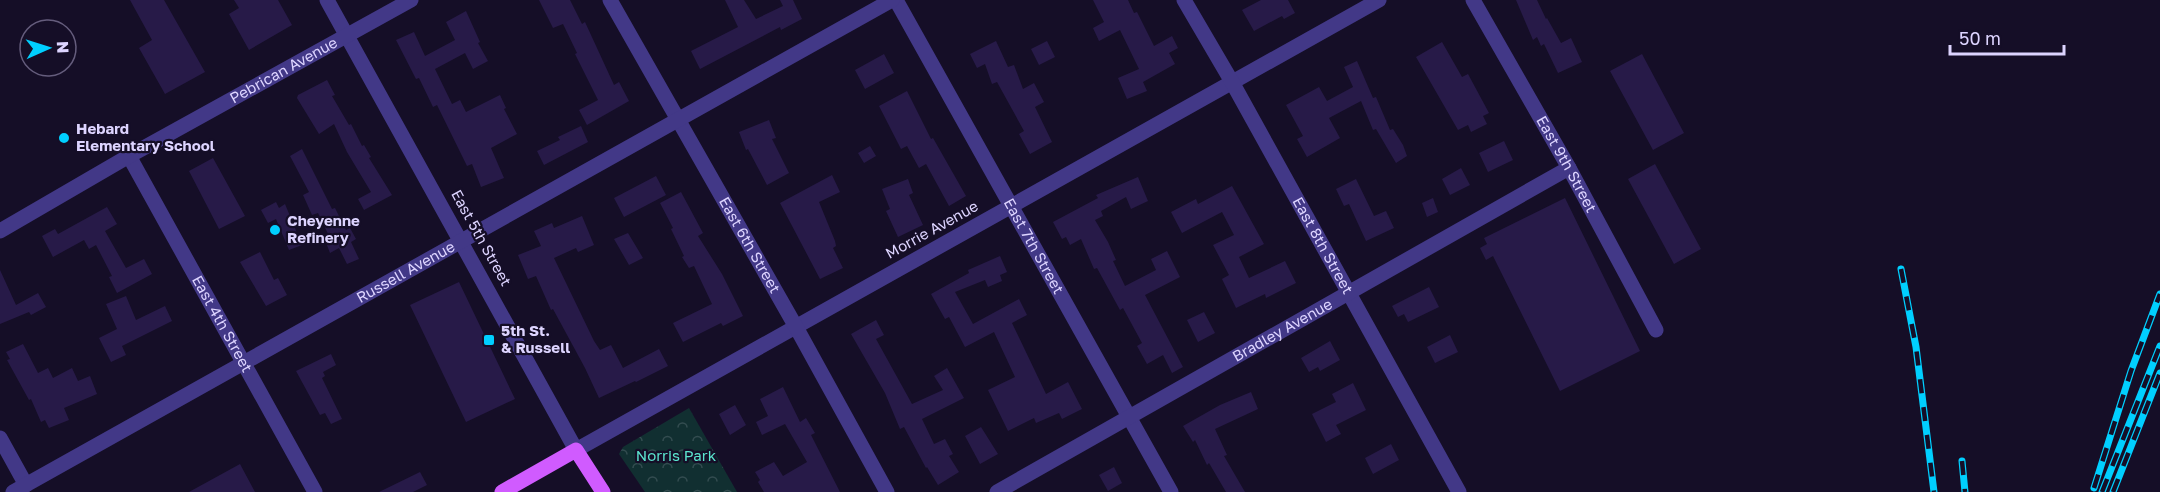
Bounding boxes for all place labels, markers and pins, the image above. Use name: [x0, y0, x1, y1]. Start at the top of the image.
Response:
place label: Hebard Elementary School: [76, 119, 215, 154]
marker: Hebard Elementary School: [57, 131, 71, 145]
place label: Cheyenne Refinery: [287, 211, 360, 246]
marker: Cheyenne Refinery: [268, 223, 282, 237]
place label: 5th St. & Russell: [501, 321, 570, 356]
marker: 5th St. & Russell: [482, 333, 496, 347]

